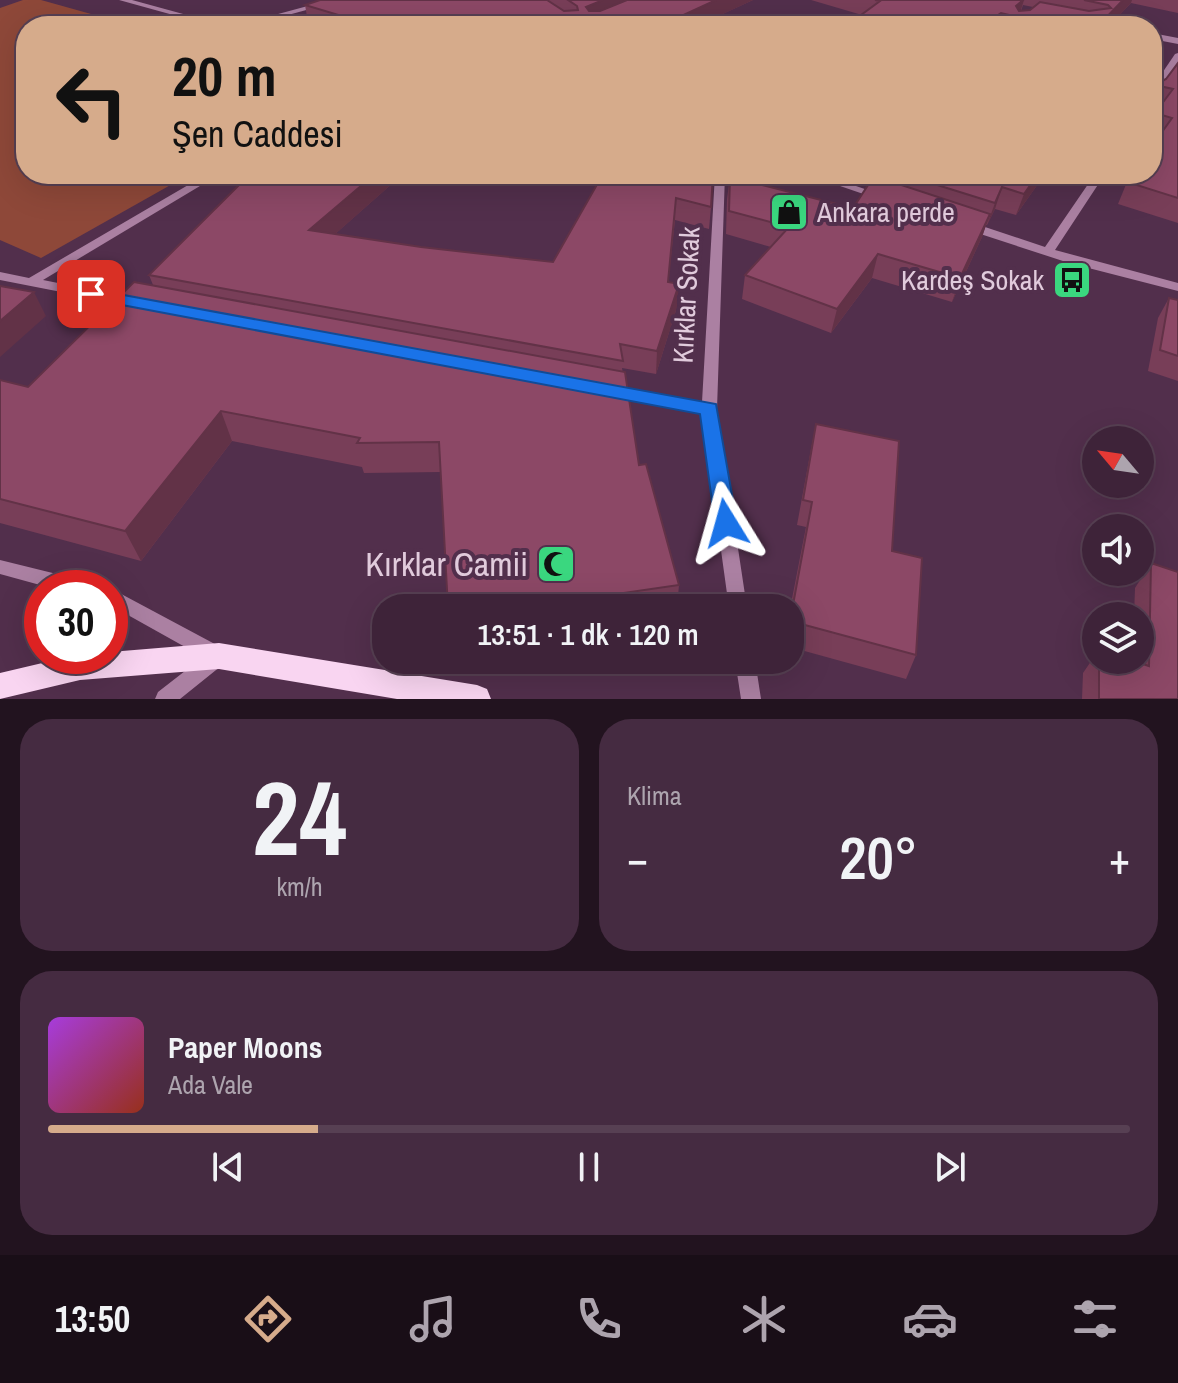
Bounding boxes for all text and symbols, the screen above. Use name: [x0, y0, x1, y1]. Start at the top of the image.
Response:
text: 20 m: [172, 38, 277, 113]
icon: left: [40, 48, 144, 152]
text: Şen Caddesi: [172, 110, 343, 158]
shop icon: Ankara perde: [768, 191, 810, 233]
place label: Ankara perde: [816, 193, 955, 231]
street label: Kırklar Sokak: [663, 225, 709, 364]
bus stop icon: Kardeş Sokak: [1051, 259, 1093, 301]
pin: [57, 260, 125, 328]
place label: Kardeş Sokak: [901, 261, 1045, 299]
icon: arrive: [69, 272, 113, 316]
north arrow: [1082, 426, 1154, 498]
map controls: [1082, 426, 1154, 674]
position arrow: [684, 481, 768, 565]
button: sound: [1082, 514, 1154, 586]
place label: Kırklar Camii: [365, 541, 528, 587]
mosque icon: Kırklar Camii: [535, 543, 577, 585]
speed limit sign: 30: [24, 570, 128, 674]
button: layers: [1082, 602, 1154, 674]
text: 13:51 · 1 dk · 120 m: [477, 614, 699, 654]
text: 24: [252, 747, 347, 887]
text: Klima: [627, 778, 682, 813]
text: 20°: [839, 817, 918, 898]
text: −: [627, 828, 648, 888]
text: +: [1109, 828, 1130, 888]
text: km/h: [276, 869, 323, 904]
text: Paper Moons: [168, 1027, 322, 1067]
text: Ada Vale: [168, 1067, 253, 1102]
icon: previous: [206, 1145, 250, 1189]
icon: pause: [567, 1145, 611, 1189]
icon: next: [928, 1145, 972, 1189]
icon: directions: [240, 1291, 296, 1347]
icon: music: [405, 1291, 461, 1347]
icon: phone: [571, 1291, 627, 1347]
icon: climate: [736, 1291, 792, 1347]
icon: car: [902, 1291, 958, 1347]
icon: filters: [1067, 1291, 1123, 1347]
text: 13:50: [55, 1295, 130, 1343]

